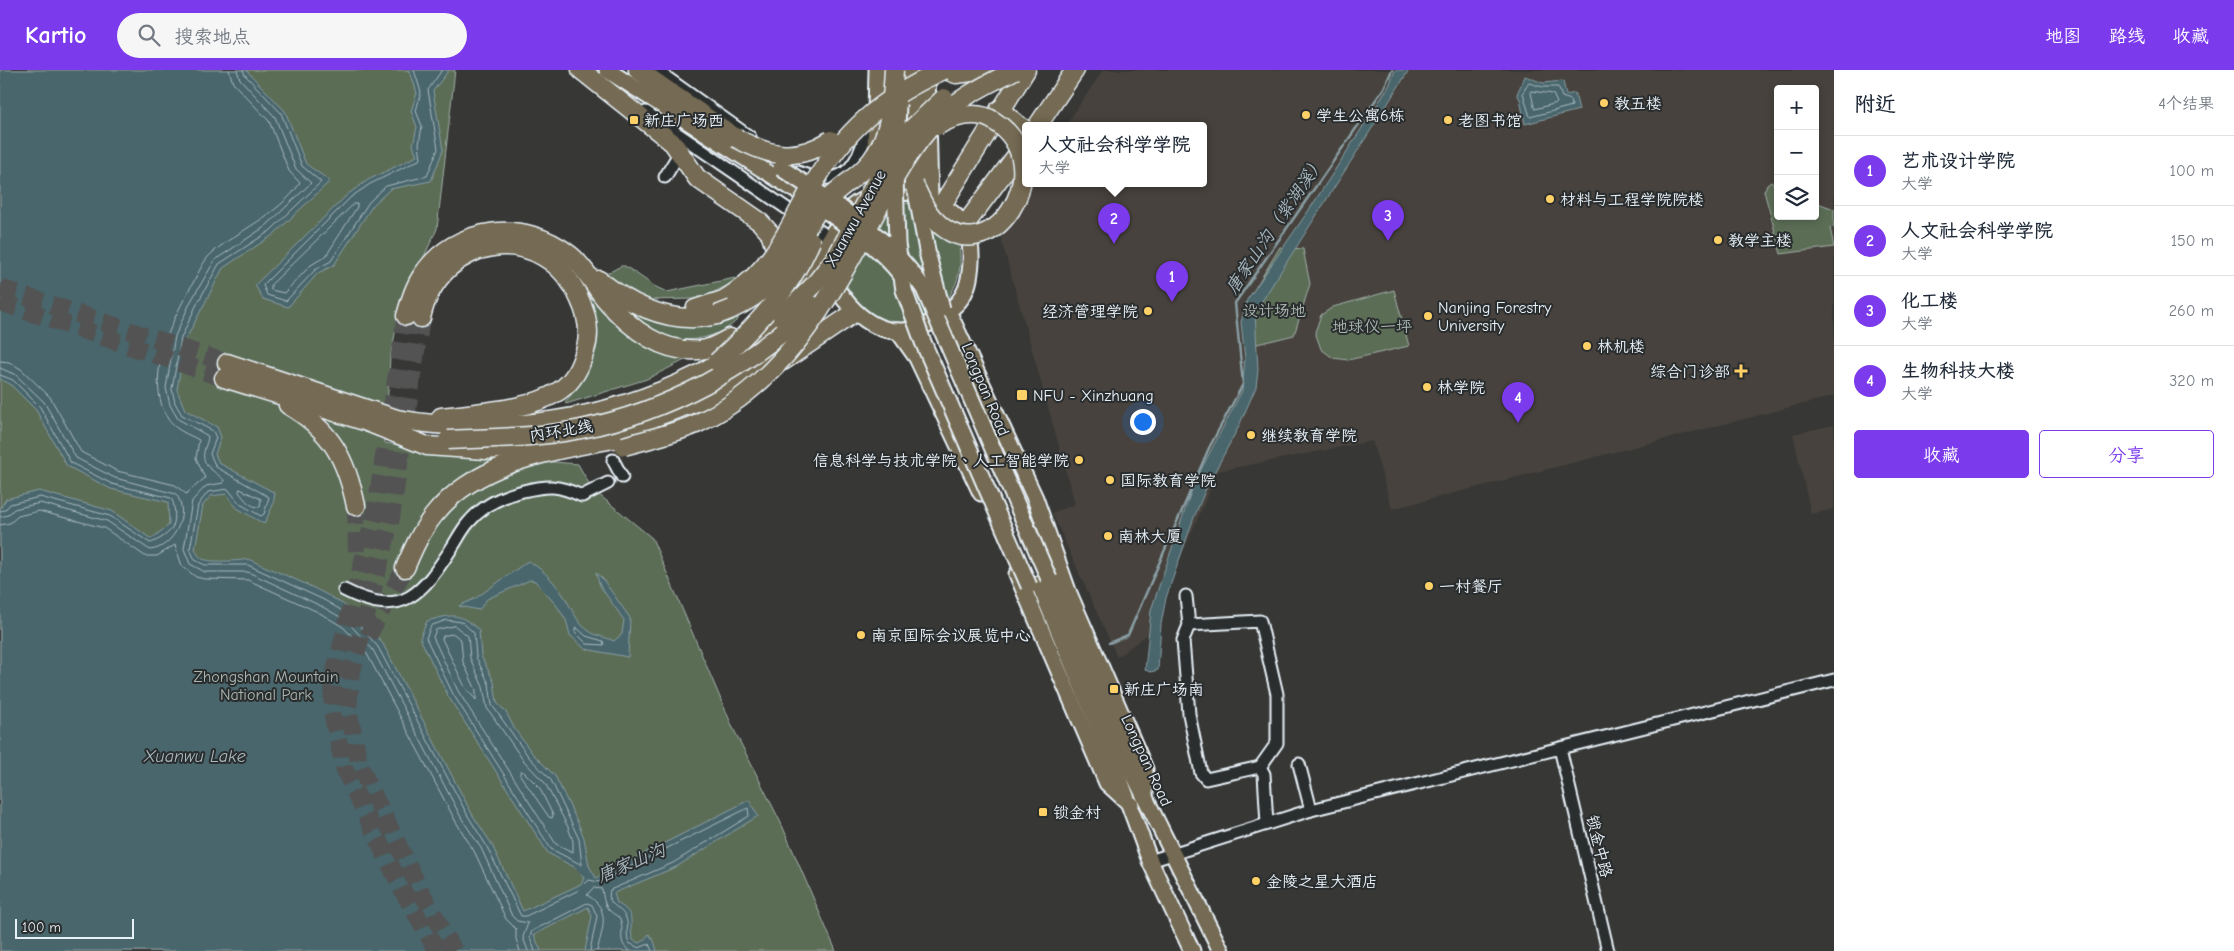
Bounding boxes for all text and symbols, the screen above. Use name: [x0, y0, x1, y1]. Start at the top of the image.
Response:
search box: [117, 13, 467, 58]
text: Kartio: [25, 21, 87, 49]
icon: search: [135, 21, 163, 49]
text: 搜索地点: [175, 26, 251, 48]
text: 地图: [2045, 26, 2081, 47]
text: 路线: [2109, 26, 2145, 47]
text: 收藏: [2173, 26, 2209, 47]
map controls: [1774, 85, 1819, 220]
button: +: [1774, 85, 1819, 130]
text: 附近: [1854, 92, 1896, 116]
place label: 教五楼: [1614, 95, 1662, 113]
text: 4个结果: [2158, 95, 2214, 113]
marker: 教五楼: [1598, 97, 1610, 109]
place label: 学生公寓6栋: [1316, 107, 1405, 125]
marker: 学生公寓6栋: [1300, 109, 1312, 121]
place label: 新庄广场西: [644, 112, 724, 130]
place label: 老图书馆: [1458, 112, 1522, 130]
marker: 新庄广场西: [628, 114, 640, 126]
marker: 老图书馆: [1442, 114, 1454, 126]
popup: [1022, 122, 1207, 187]
button: −: [1774, 130, 1819, 175]
text: 人文社会科学学院: [1038, 134, 1191, 156]
text: 艺术设计学院: [1901, 150, 2015, 172]
water label: 唐家山沟（紫湖溪）: [1221, 152, 1329, 298]
text: 大学: [1038, 159, 1071, 177]
text: 1: [1867, 162, 1873, 180]
text: 100 m: [2170, 162, 2214, 180]
street label: Xuanwu Avenue: [822, 167, 890, 270]
button: layers: [1774, 175, 1819, 220]
text: 大学: [1901, 175, 1933, 193]
place label: 材料与工程学院院楼: [1560, 191, 1704, 209]
marker: 材料与工程学院院楼: [1544, 193, 1556, 205]
pin: 3: [1372, 200, 1404, 241]
pin: 2: [1098, 203, 1130, 244]
text: 人文社会科学学院: [1901, 220, 2053, 242]
place label: 教学主楼: [1728, 232, 1792, 250]
text: 2: [1866, 232, 1874, 250]
text: 150 m: [2171, 232, 2214, 250]
marker: 教学主楼: [1712, 234, 1724, 246]
text: 大学: [1901, 245, 1933, 263]
pin: 1: [1156, 261, 1188, 302]
text: 化工楼: [1901, 290, 1958, 312]
place label: Nanjing Forestry University: [1438, 299, 1552, 335]
park label: 设计场地: [1242, 302, 1306, 320]
text: 3: [1866, 302, 1874, 320]
text: 260 m: [2169, 302, 2214, 320]
place label: 经济管理学院: [1042, 303, 1138, 321]
marker: 经济管理学院: [1142, 305, 1154, 317]
marker: Nanjing Forestry University: [1422, 310, 1434, 322]
text: 大学: [1901, 315, 1933, 333]
park label: 地球仪一坪: [1332, 318, 1412, 336]
place label: 林机楼: [1597, 338, 1645, 356]
street label: Longpan Road: [957, 340, 1013, 438]
marker: 林机楼: [1581, 340, 1593, 352]
text: 生物科技大楼: [1901, 360, 2015, 382]
place label: 综合门诊部: [1650, 363, 1730, 381]
marker: 综合门诊部: [1734, 364, 1748, 378]
text: 4: [1866, 372, 1874, 390]
text: 320 m: [2169, 372, 2214, 390]
place label: 林学院: [1437, 379, 1485, 397]
marker: 林学院: [1421, 381, 1433, 393]
pin: 4: [1502, 382, 1534, 423]
text: 大学: [1901, 385, 1933, 403]
place label: NFU - Xinzhuang: [1033, 387, 1154, 405]
marker: NFU - Xinzhuang: [1015, 388, 1029, 402]
your location: [1130, 409, 1156, 435]
street label: 内环北线: [528, 417, 594, 445]
place label: 继续教育学院: [1261, 427, 1357, 445]
marker: 继续教育学院: [1245, 429, 1257, 441]
button: 收藏: [1854, 430, 2029, 478]
button: 分享: [2039, 430, 2214, 478]
place label: 信息科学与技术学院、人工智能学院: [813, 452, 1069, 470]
marker: 信息科学与技术学院、人工智能学院: [1073, 454, 1085, 466]
place label: 国际教育学院: [1120, 472, 1216, 490]
marker: 国际教育学院: [1104, 474, 1116, 486]
place label: 南林大厦: [1118, 528, 1182, 546]
marker: 南林大厦: [1102, 530, 1114, 542]
place label: 一村餐厅: [1439, 578, 1503, 596]
marker: 一村餐厅: [1423, 580, 1435, 592]
place label: 南京国际会议展览中心: [871, 627, 1031, 645]
marker: 南京国际会议展览中心: [855, 629, 867, 641]
park label: Zhongshan Mountain National Park: [193, 668, 339, 704]
place label: 新庄广场南: [1124, 681, 1204, 699]
marker: 新庄广场南: [1108, 683, 1120, 695]
street label: Longpan Road: [1117, 712, 1175, 809]
water label: Xuanwu Lake: [143, 746, 246, 767]
place label: 锁金村: [1053, 804, 1101, 822]
marker: 锁金村: [1037, 806, 1049, 818]
street label: 锁金中路: [1583, 813, 1616, 879]
water label: 唐家山沟: [594, 839, 670, 887]
place label: 金陵之星大酒店: [1266, 873, 1378, 891]
marker: 金陵之星大酒店: [1250, 875, 1262, 887]
scale bar: [15, 916, 134, 939]
text: 100 m: [22, 919, 61, 936]

